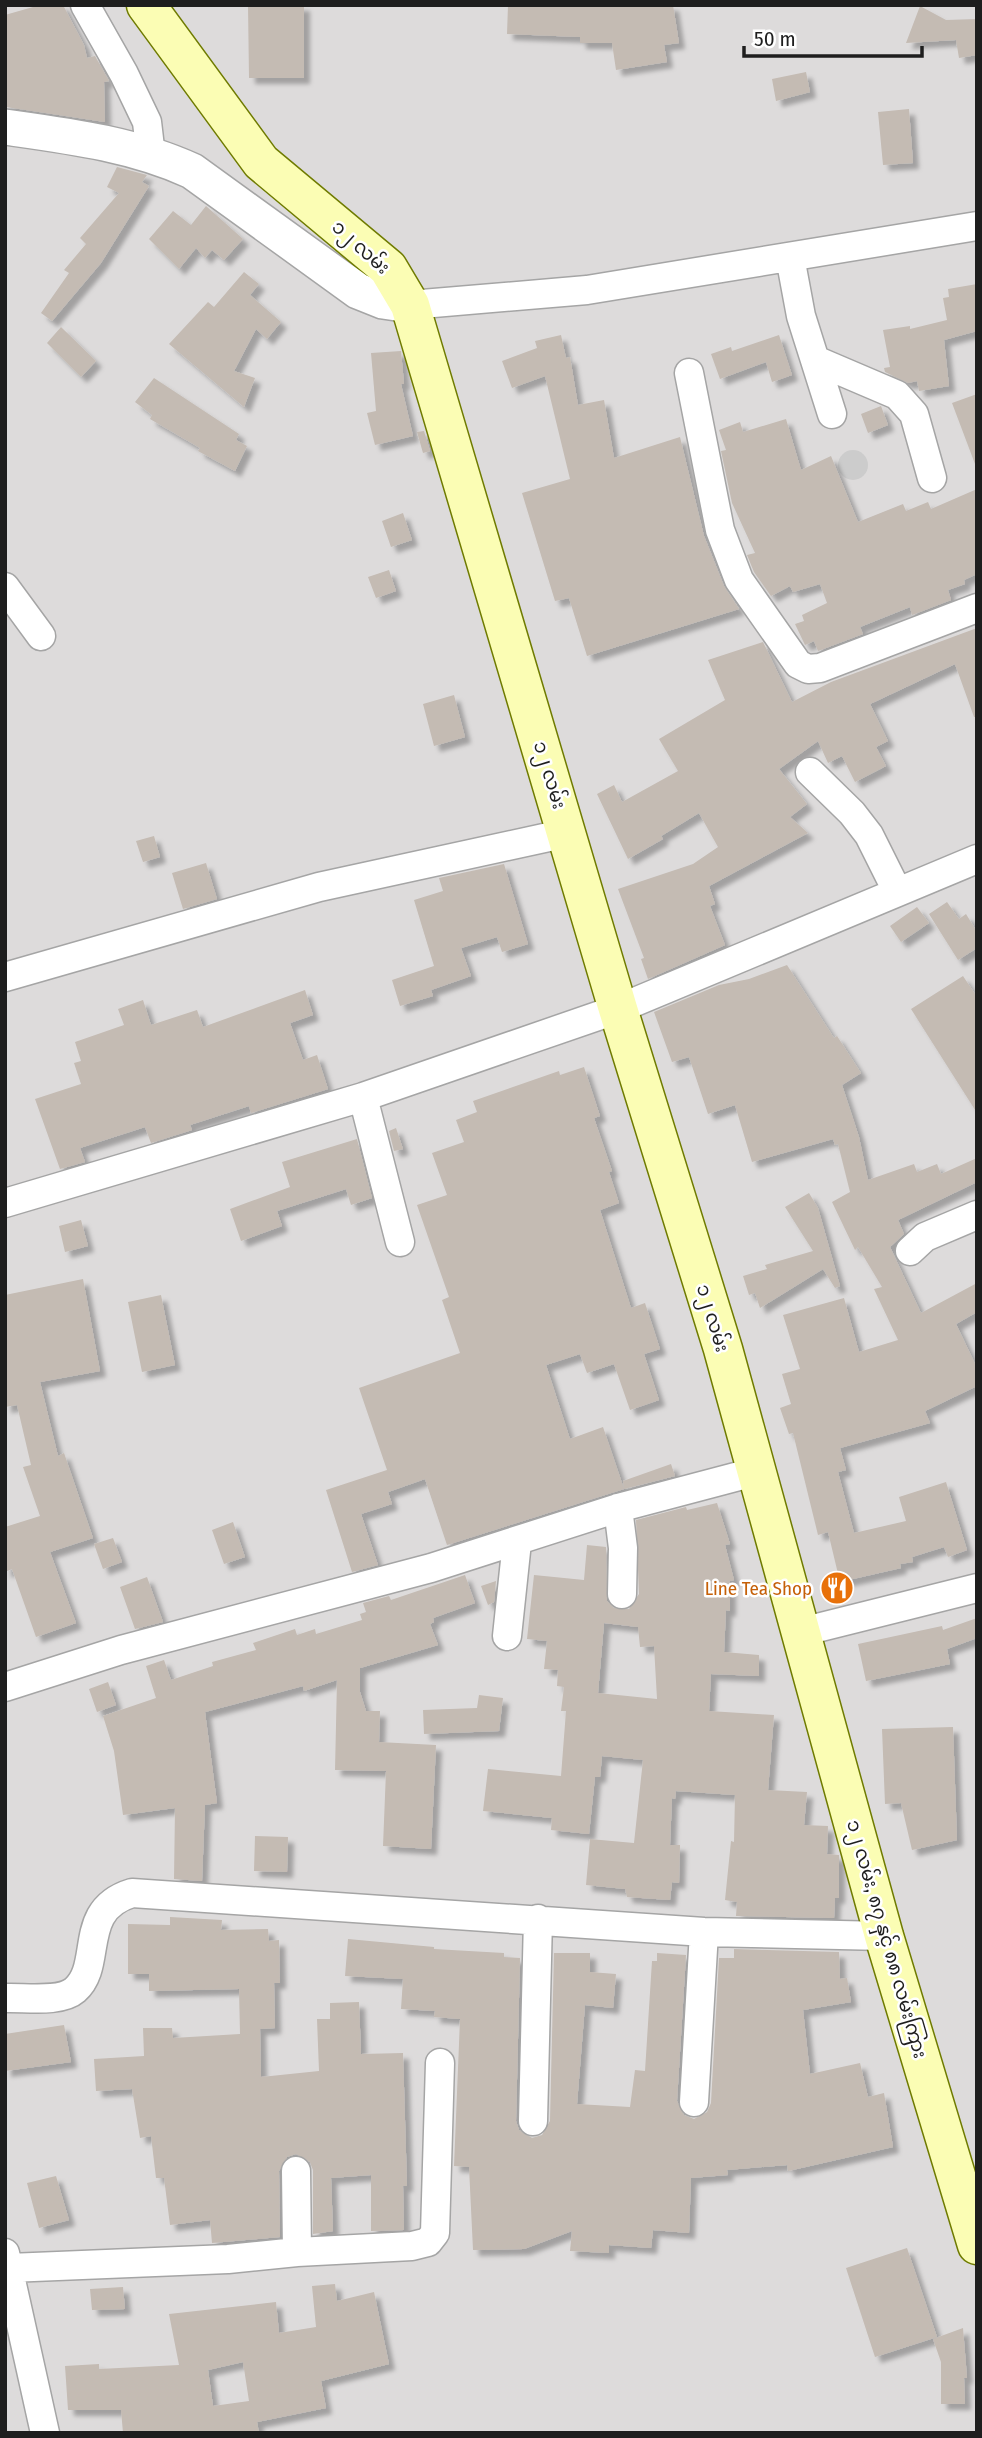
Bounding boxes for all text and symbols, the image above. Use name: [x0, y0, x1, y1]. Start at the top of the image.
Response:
scale bar: [744, 14, 922, 58]
text: 50 m: [754, 26, 796, 52]
street label: ၁၂ လမ်း: [325, 213, 397, 282]
street label: ၁၂ လမ်း: [525, 737, 574, 813]
street label: ၁၂ လမ်း: [688, 1280, 737, 1356]
restaurant icon: Line Tea Shop: [818, 1569, 856, 1607]
place label: Line Tea Shop: [705, 1577, 812, 1600]
street label: ၁၂ လမ်း, ၈၇ နှင့် ၈၈ လမ်းကြား: [837, 1816, 935, 2062]

